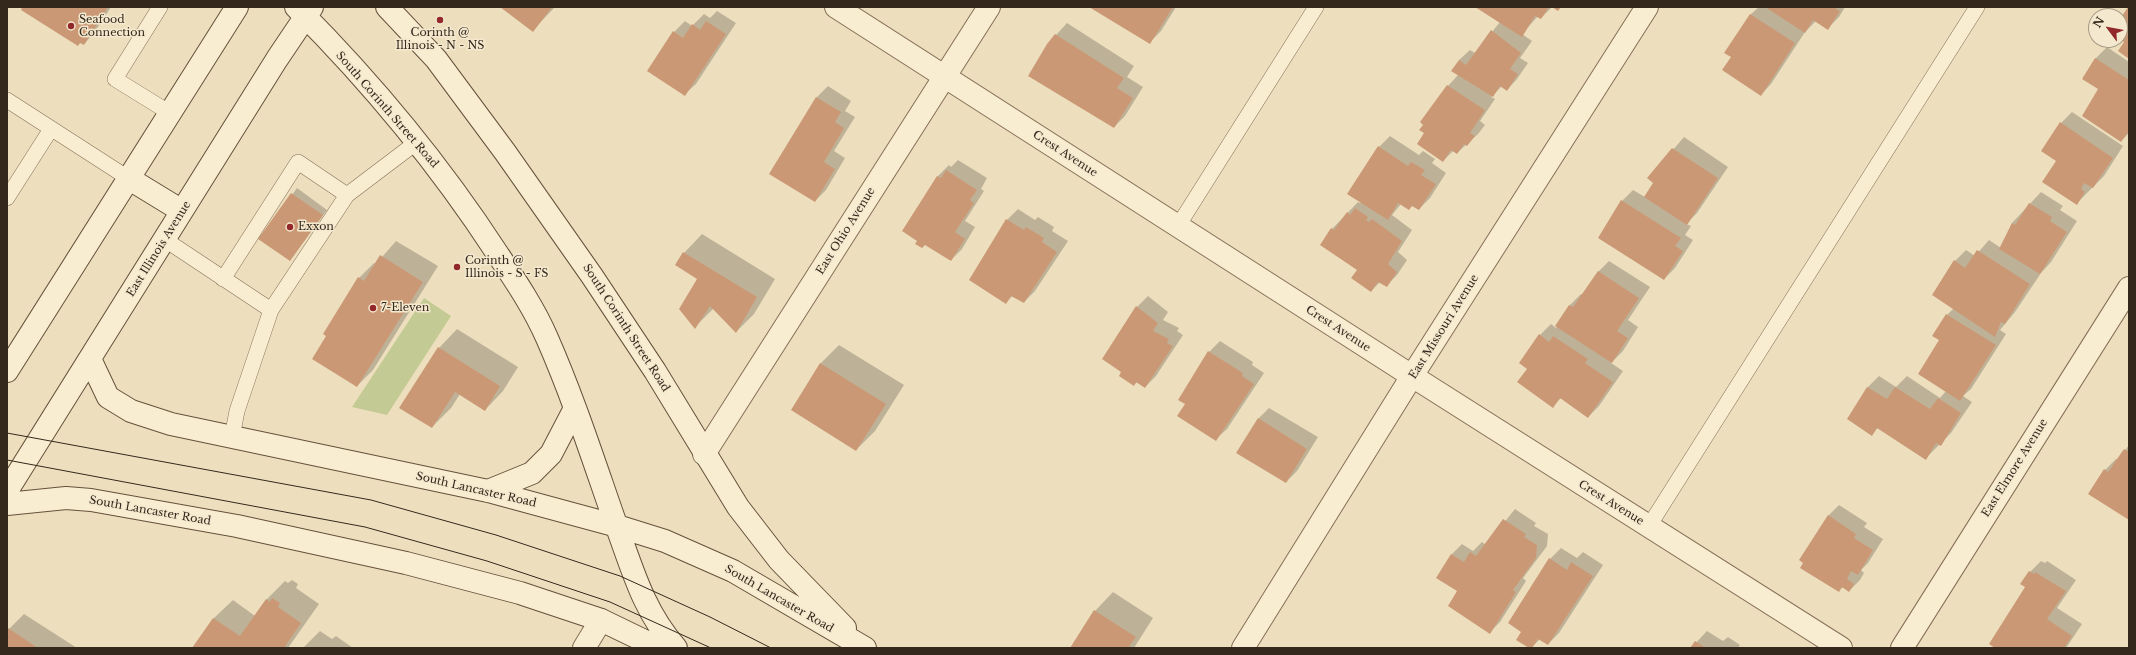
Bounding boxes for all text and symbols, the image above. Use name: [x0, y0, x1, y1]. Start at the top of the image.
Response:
north arrow: [2088, 8, 2128, 48]
place label: Seafood Connection: [79, 13, 145, 39]
text: N: [2090, 14, 2107, 30]
marker: Corinth @ Illinois - N - NS: [435, 15, 445, 25]
marker: Seafood Connection: [66, 21, 76, 31]
place label: Corinth @ Illinois - N - NS: [396, 26, 484, 52]
street label: South Corinth Street Road: [333, 49, 441, 171]
street label: Crest Avenue: [1030, 128, 1100, 180]
street label: East Ohio Avenue: [814, 185, 878, 277]
street label: East Illinois Avenue: [124, 199, 194, 299]
place label: Exxon: [298, 220, 334, 234]
marker: Exxon: [285, 222, 295, 232]
place label: Corinth @ Illinois - S - FS: [465, 254, 548, 280]
marker: Corinth @ Illinois - S - FS: [452, 262, 462, 272]
street label: South Corinth Street Road: [580, 262, 672, 394]
street label: East Missouri Avenue: [1406, 272, 1482, 382]
place label: 7-Eleven: [381, 301, 429, 315]
marker: 7-Eleven: [368, 303, 378, 313]
street label: Crest Avenue: [1303, 303, 1373, 355]
street label: East Elmore Avenue: [1979, 416, 2051, 520]
street label: South Lancaster Road: [414, 470, 538, 510]
street label: Crest Avenue: [1576, 478, 1646, 528]
street label: South Lancaster Road: [88, 494, 212, 528]
street label: South Lancaster Road: [722, 562, 836, 636]

